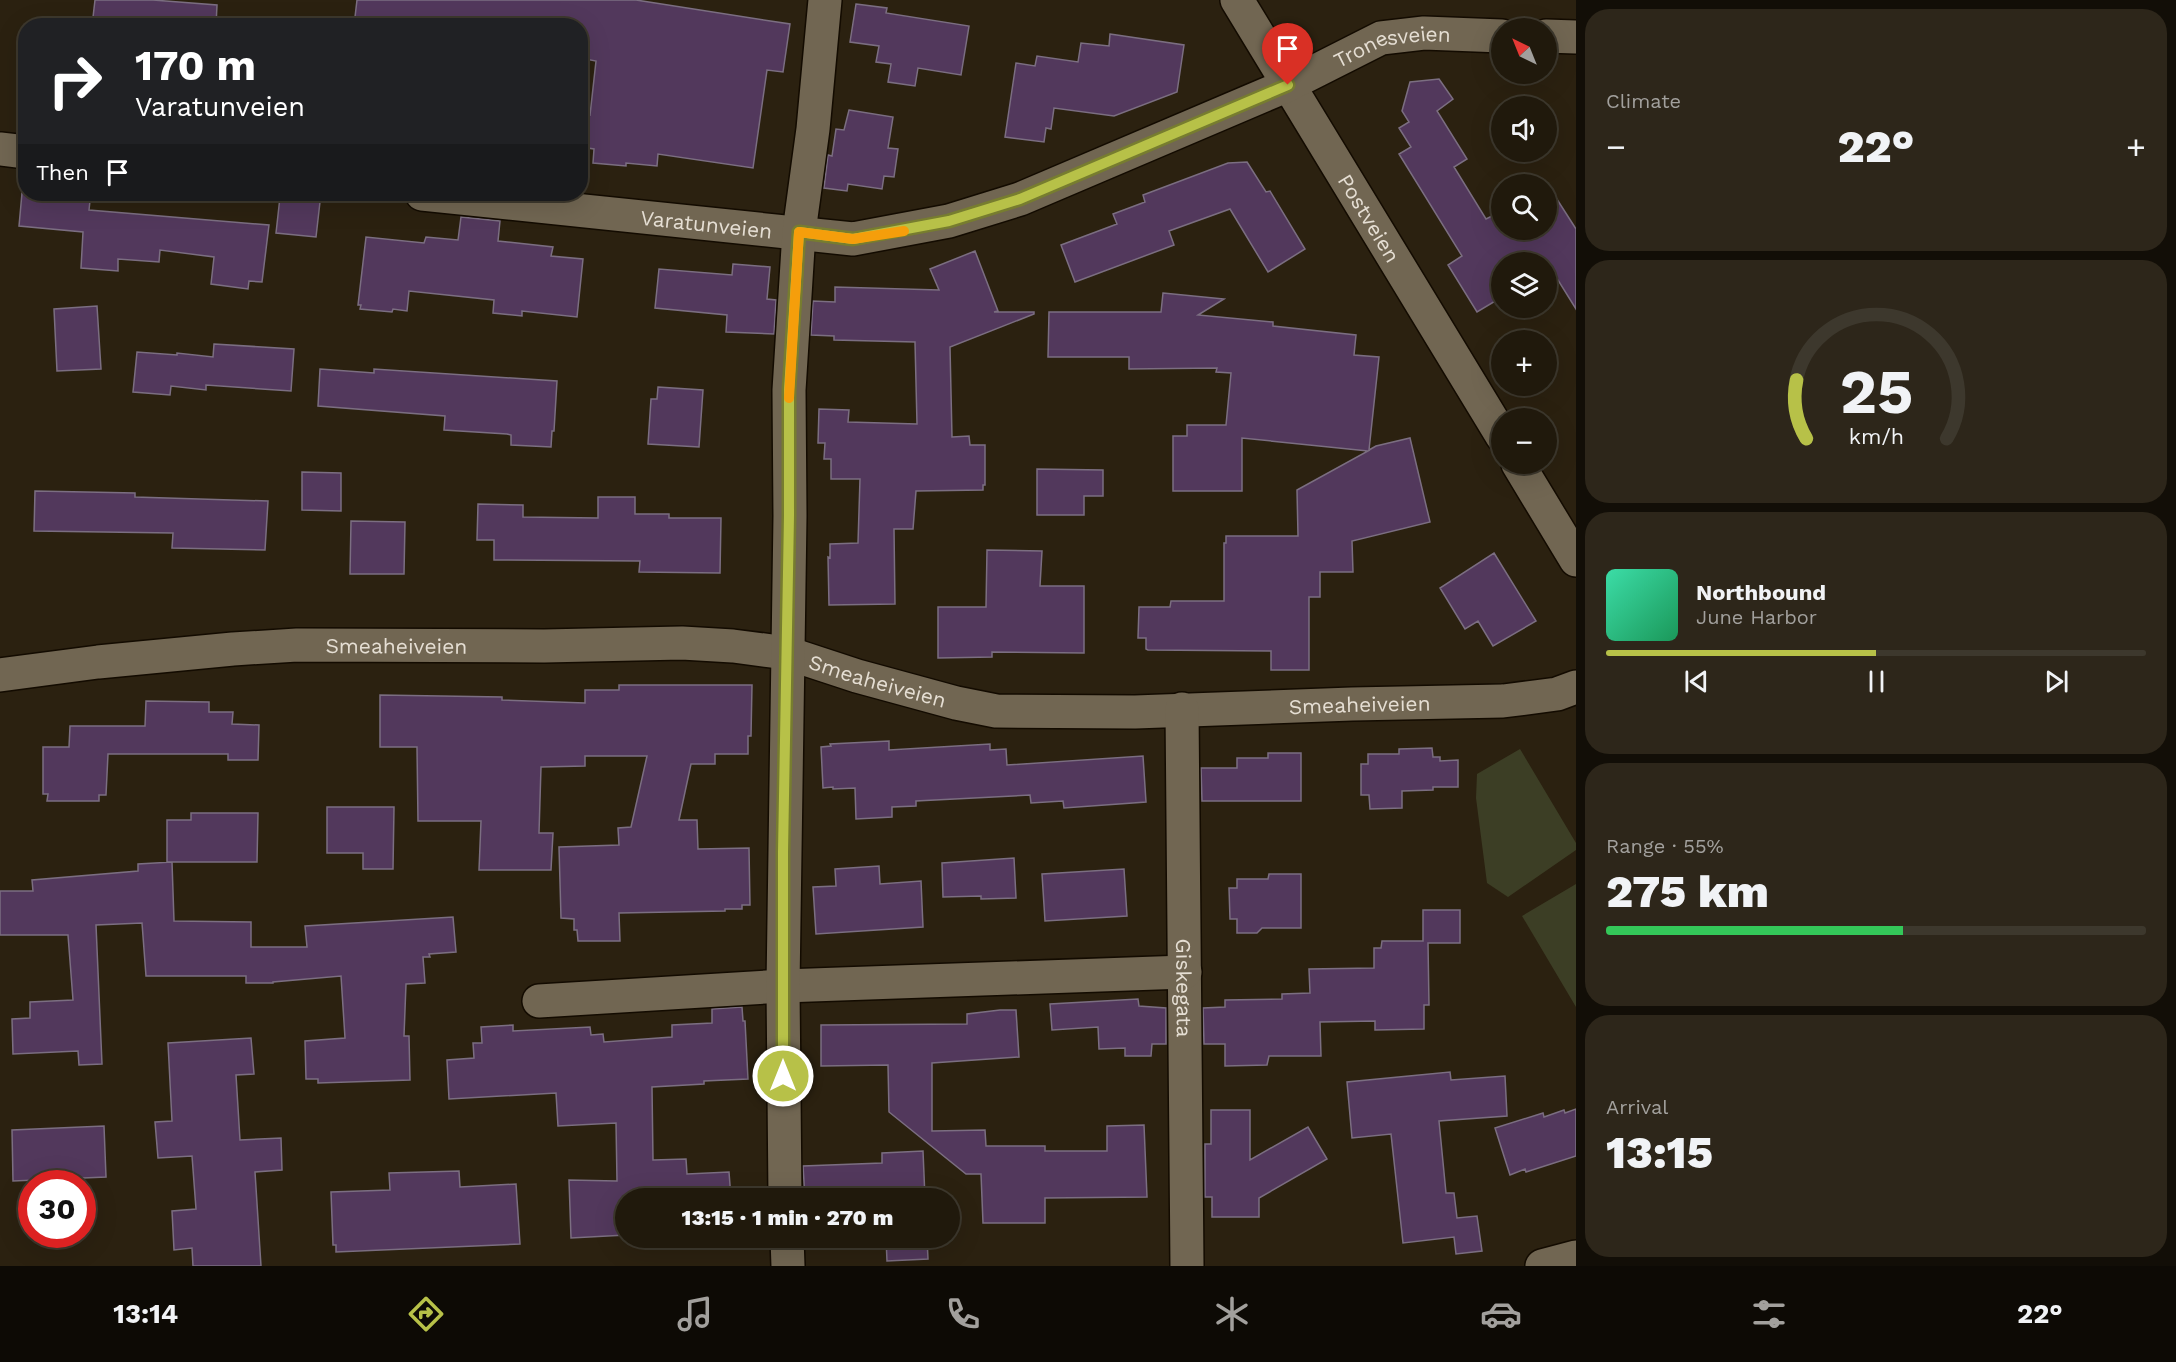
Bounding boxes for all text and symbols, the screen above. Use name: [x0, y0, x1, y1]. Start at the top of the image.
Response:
north arrow: [1491, 18, 1557, 84]
map controls: [1491, 18, 1557, 474]
street label: Tronesveien: [1329, 20, 1451, 72]
pin: [1262, 23, 1313, 85]
icon: arrive: [1271, 32, 1304, 65]
text: 170 m: [135, 41, 256, 90]
icon: right: [36, 42, 114, 120]
text: Climate: [1606, 89, 1681, 113]
text: Varatunveien: [135, 91, 305, 123]
button: sound: [1491, 96, 1557, 162]
text: 22°: [1838, 120, 1914, 173]
text: −: [1606, 127, 1626, 166]
text: +: [2126, 127, 2146, 166]
icon: arrive: [101, 156, 134, 189]
text: Then: [36, 160, 89, 185]
street label: Postveien: [1333, 169, 1406, 267]
button: search: [1491, 174, 1557, 240]
street label: Varatunveien: [639, 204, 774, 243]
button: layers: [1491, 252, 1557, 318]
button: +: [1491, 330, 1557, 396]
text: 25: [1839, 355, 1913, 428]
button: −: [1491, 408, 1557, 474]
text: km/h: [1848, 424, 1904, 449]
text: Northbound: [1696, 580, 1826, 605]
text: June Harbor: [1696, 605, 1817, 629]
street label: Smeaheiveien: [325, 633, 467, 658]
street label: Smeaheiveien: [806, 649, 949, 712]
icon: previous: [1680, 665, 1713, 698]
icon: pause: [1860, 665, 1893, 698]
icon: next: [2040, 665, 2073, 698]
street label: Smeaheiveien: [1288, 690, 1431, 719]
text: Range · 55%: [1606, 834, 1724, 858]
text: 275 km: [1606, 865, 1769, 918]
street label: Giskegata: [1172, 938, 1197, 1038]
position arrow: [751, 1044, 815, 1108]
text: Arrival: [1606, 1095, 1668, 1119]
text: 13:15: [1606, 1126, 1713, 1179]
speed limit sign: 30: [18, 1170, 96, 1248]
text: 13:15 · 1 min · 270 m: [682, 1205, 893, 1230]
icon: directions: [405, 1293, 447, 1335]
icon: music: [674, 1293, 716, 1335]
icon: phone: [942, 1293, 984, 1335]
icon: climate: [1211, 1293, 1253, 1335]
icon: car: [1480, 1293, 1522, 1335]
icon: filters: [1748, 1293, 1790, 1335]
text: 13:14: [113, 1298, 178, 1330]
text: 22°: [2017, 1298, 2063, 1330]

